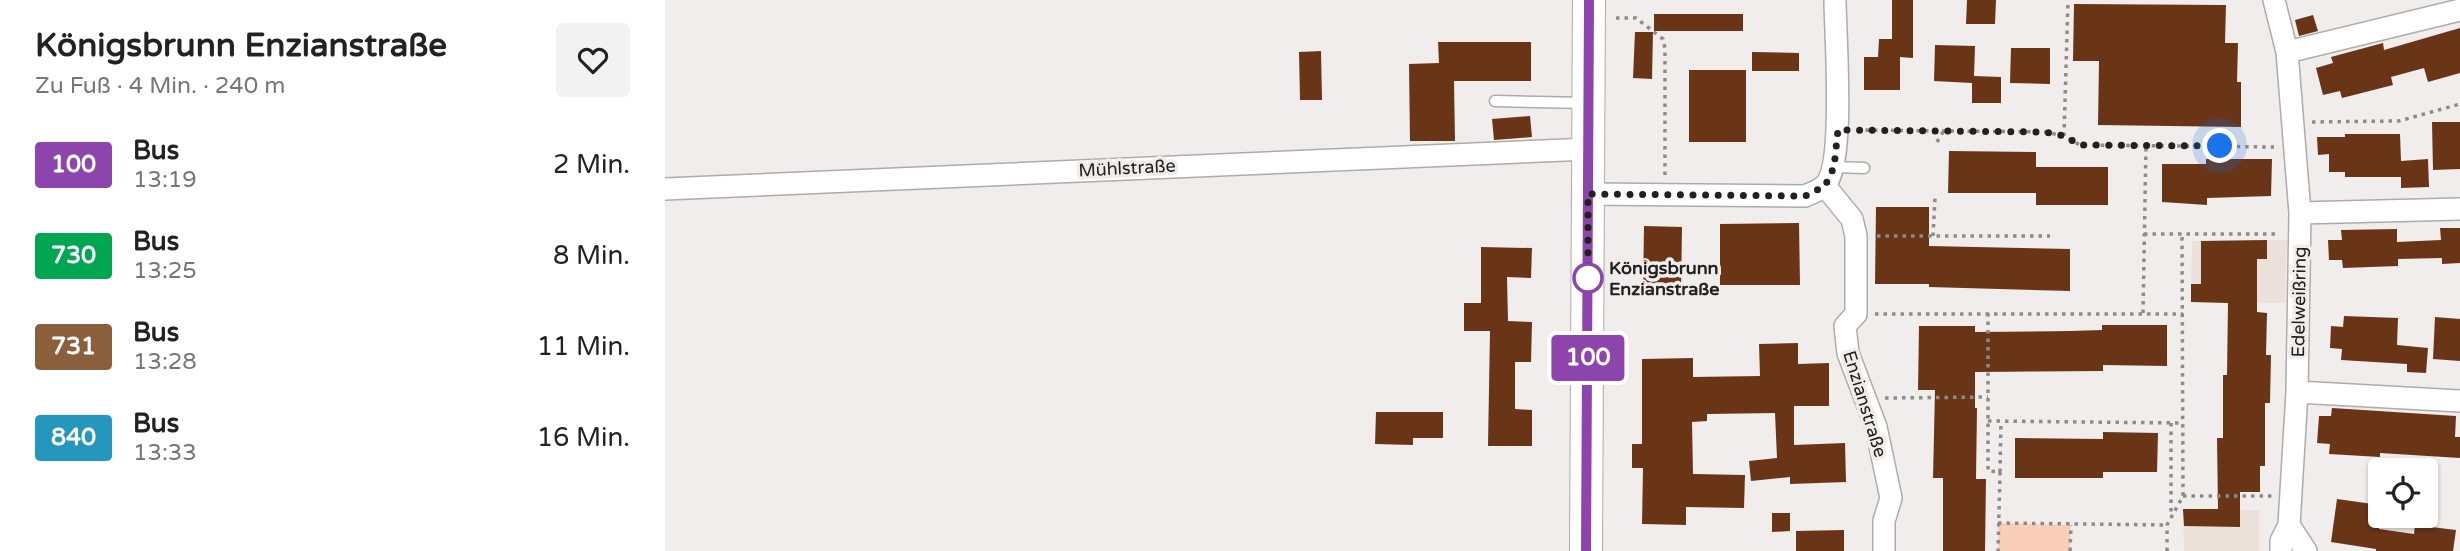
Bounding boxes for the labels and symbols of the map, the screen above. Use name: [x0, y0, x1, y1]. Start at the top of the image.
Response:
your location: [2202, 128, 2237, 163]
street label: Mühlstraße: [1078, 154, 1176, 182]
street label: Edelweißring: [2287, 246, 2311, 358]
place label: Königsbrunn Enzianstraße: [1609, 257, 1719, 300]
marker: Königsbrunn Enzianstraße: [1573, 263, 1603, 293]
line badge: 100: [1548, 335, 1628, 381]
street label: Enzianstraße: [1838, 348, 1892, 460]

